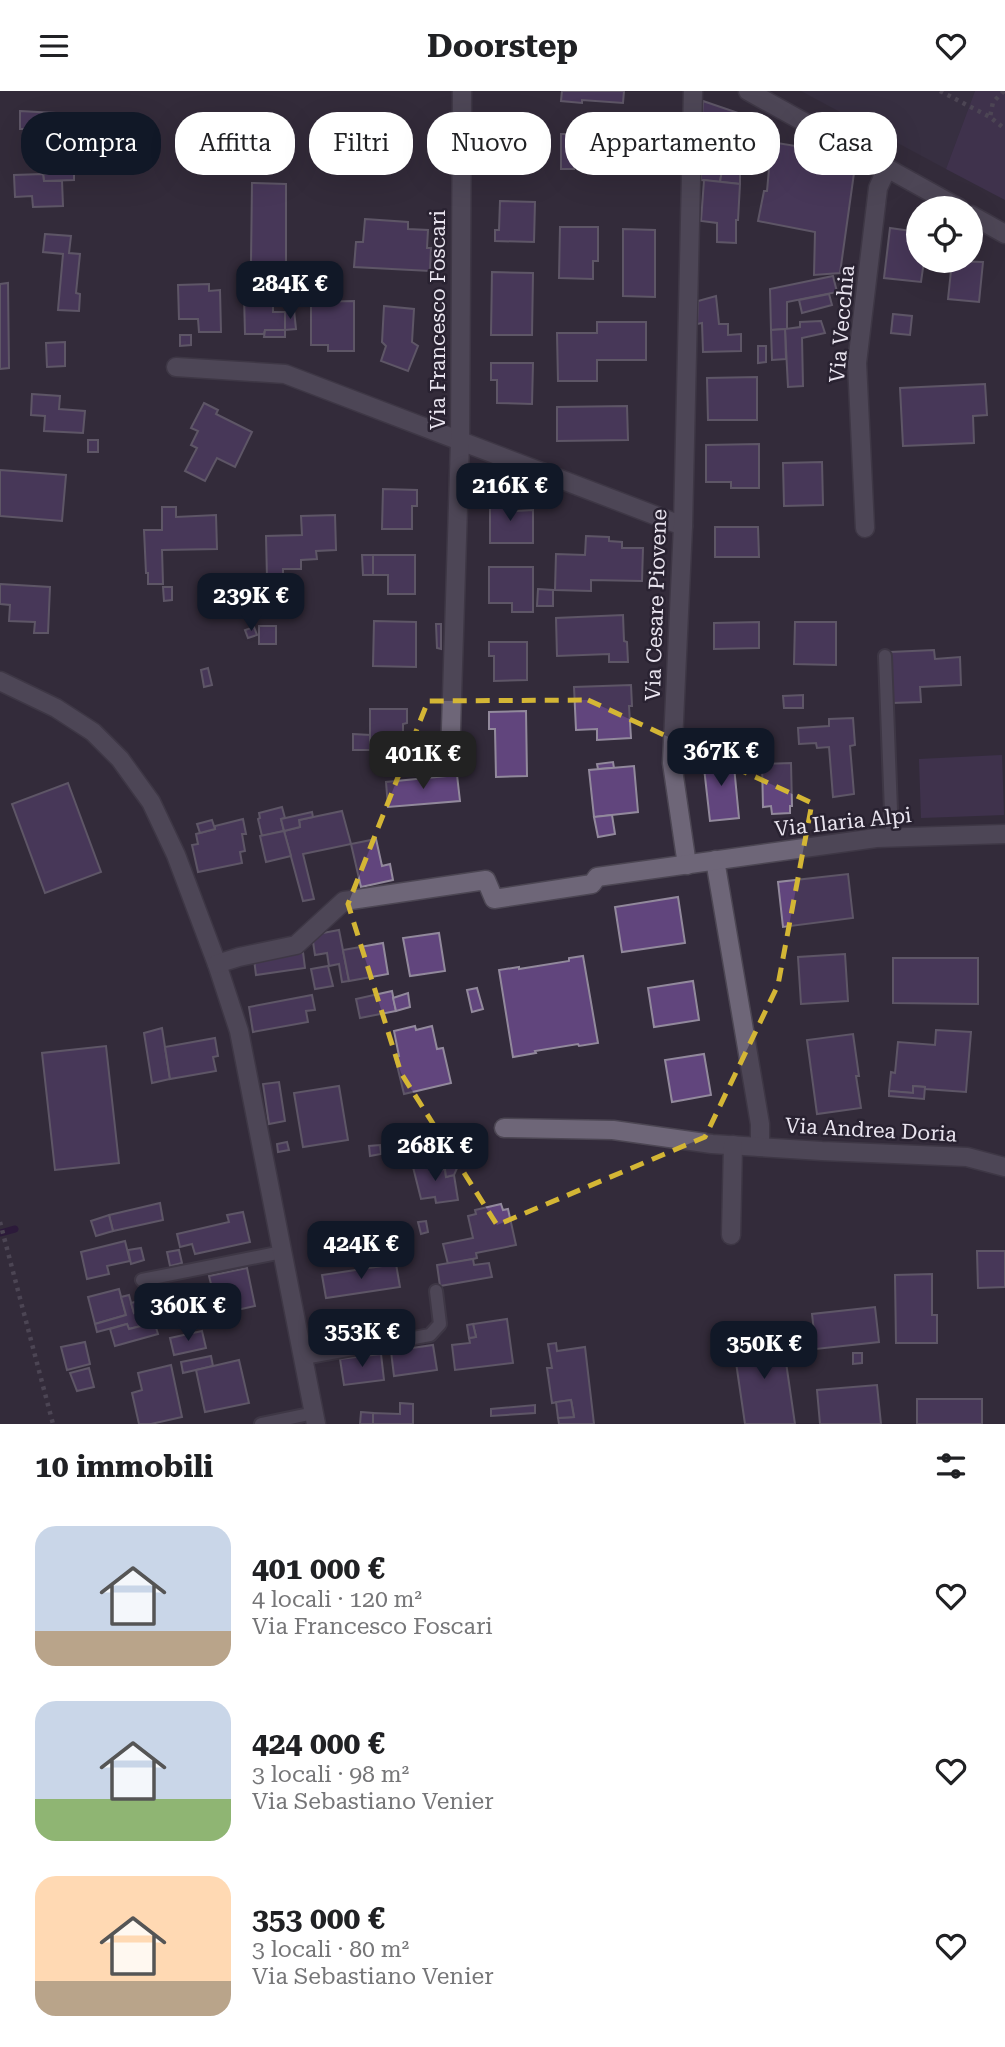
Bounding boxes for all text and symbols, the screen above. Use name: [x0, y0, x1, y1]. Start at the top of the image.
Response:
icon: menu: [35, 27, 73, 65]
text: Doorstep: [427, 27, 578, 65]
icon: heart: [932, 27, 970, 65]
chip: Compra: [21, 112, 161, 175]
chip: Affitta: [175, 112, 295, 175]
chip: Filtri: [309, 112, 413, 175]
chip: Nuovo: [427, 112, 551, 175]
chip: Appartamento: [565, 112, 780, 175]
chip: Casa: [794, 112, 897, 175]
map controls: [906, 196, 983, 273]
button: locate: [906, 196, 983, 273]
street label: Via Francesco Foscari: [426, 210, 450, 430]
pin: 284K €: [233, 261, 347, 321]
street label: Via Vecchia: [825, 263, 859, 384]
text: 284K €: [252, 270, 328, 297]
pin: 216K €: [453, 463, 567, 523]
text: 216K €: [472, 472, 548, 499]
street label: Via Cesare Piovene: [641, 508, 671, 702]
pin: 239K €: [194, 573, 308, 633]
text: 239K €: [213, 582, 289, 609]
pin: 367K €: [664, 729, 778, 788]
pin: 401K €: [366, 731, 480, 791]
text: 367K €: [683, 737, 759, 764]
text: 401K €: [385, 740, 461, 767]
street label: Via Ilaria Alpi: [773, 803, 913, 841]
street label: Via Andrea Doria: [784, 1114, 958, 1147]
pin: 268K €: [378, 1123, 492, 1183]
text: 268K €: [397, 1132, 473, 1159]
pin: 424K €: [304, 1221, 418, 1281]
text: 424K €: [323, 1230, 399, 1257]
pin: 360K €: [131, 1283, 245, 1343]
text: 360K €: [150, 1292, 226, 1319]
pin: 353K €: [305, 1309, 419, 1369]
text: 353K €: [324, 1318, 400, 1345]
pin: 350K €: [707, 1321, 821, 1381]
text: 350K €: [726, 1330, 802, 1357]
icon: filters: [932, 1447, 970, 1485]
text: 10 immobili: [35, 1449, 213, 1484]
text: 401 000 €: [252, 1551, 385, 1586]
icon: home: [91, 1554, 175, 1638]
icon: heart: [932, 1577, 970, 1615]
text: 4 locali · 120 m²: [252, 1586, 422, 1613]
text: Via Francesco Foscari: [252, 1613, 493, 1640]
text: 424 000 €: [252, 1726, 385, 1761]
icon: home: [91, 1729, 175, 1813]
icon: heart: [932, 1752, 970, 1790]
text: 3 locali · 98 m²: [252, 1761, 409, 1788]
text: Via Sebastiano Venier: [252, 1788, 494, 1815]
text: 353 000 €: [252, 1901, 385, 1936]
icon: home: [91, 1904, 175, 1988]
icon: heart: [932, 1927, 970, 1965]
text: 3 locali · 80 m²: [252, 1936, 409, 1963]
text: Via Sebastiano Venier: [252, 1963, 494, 1990]

